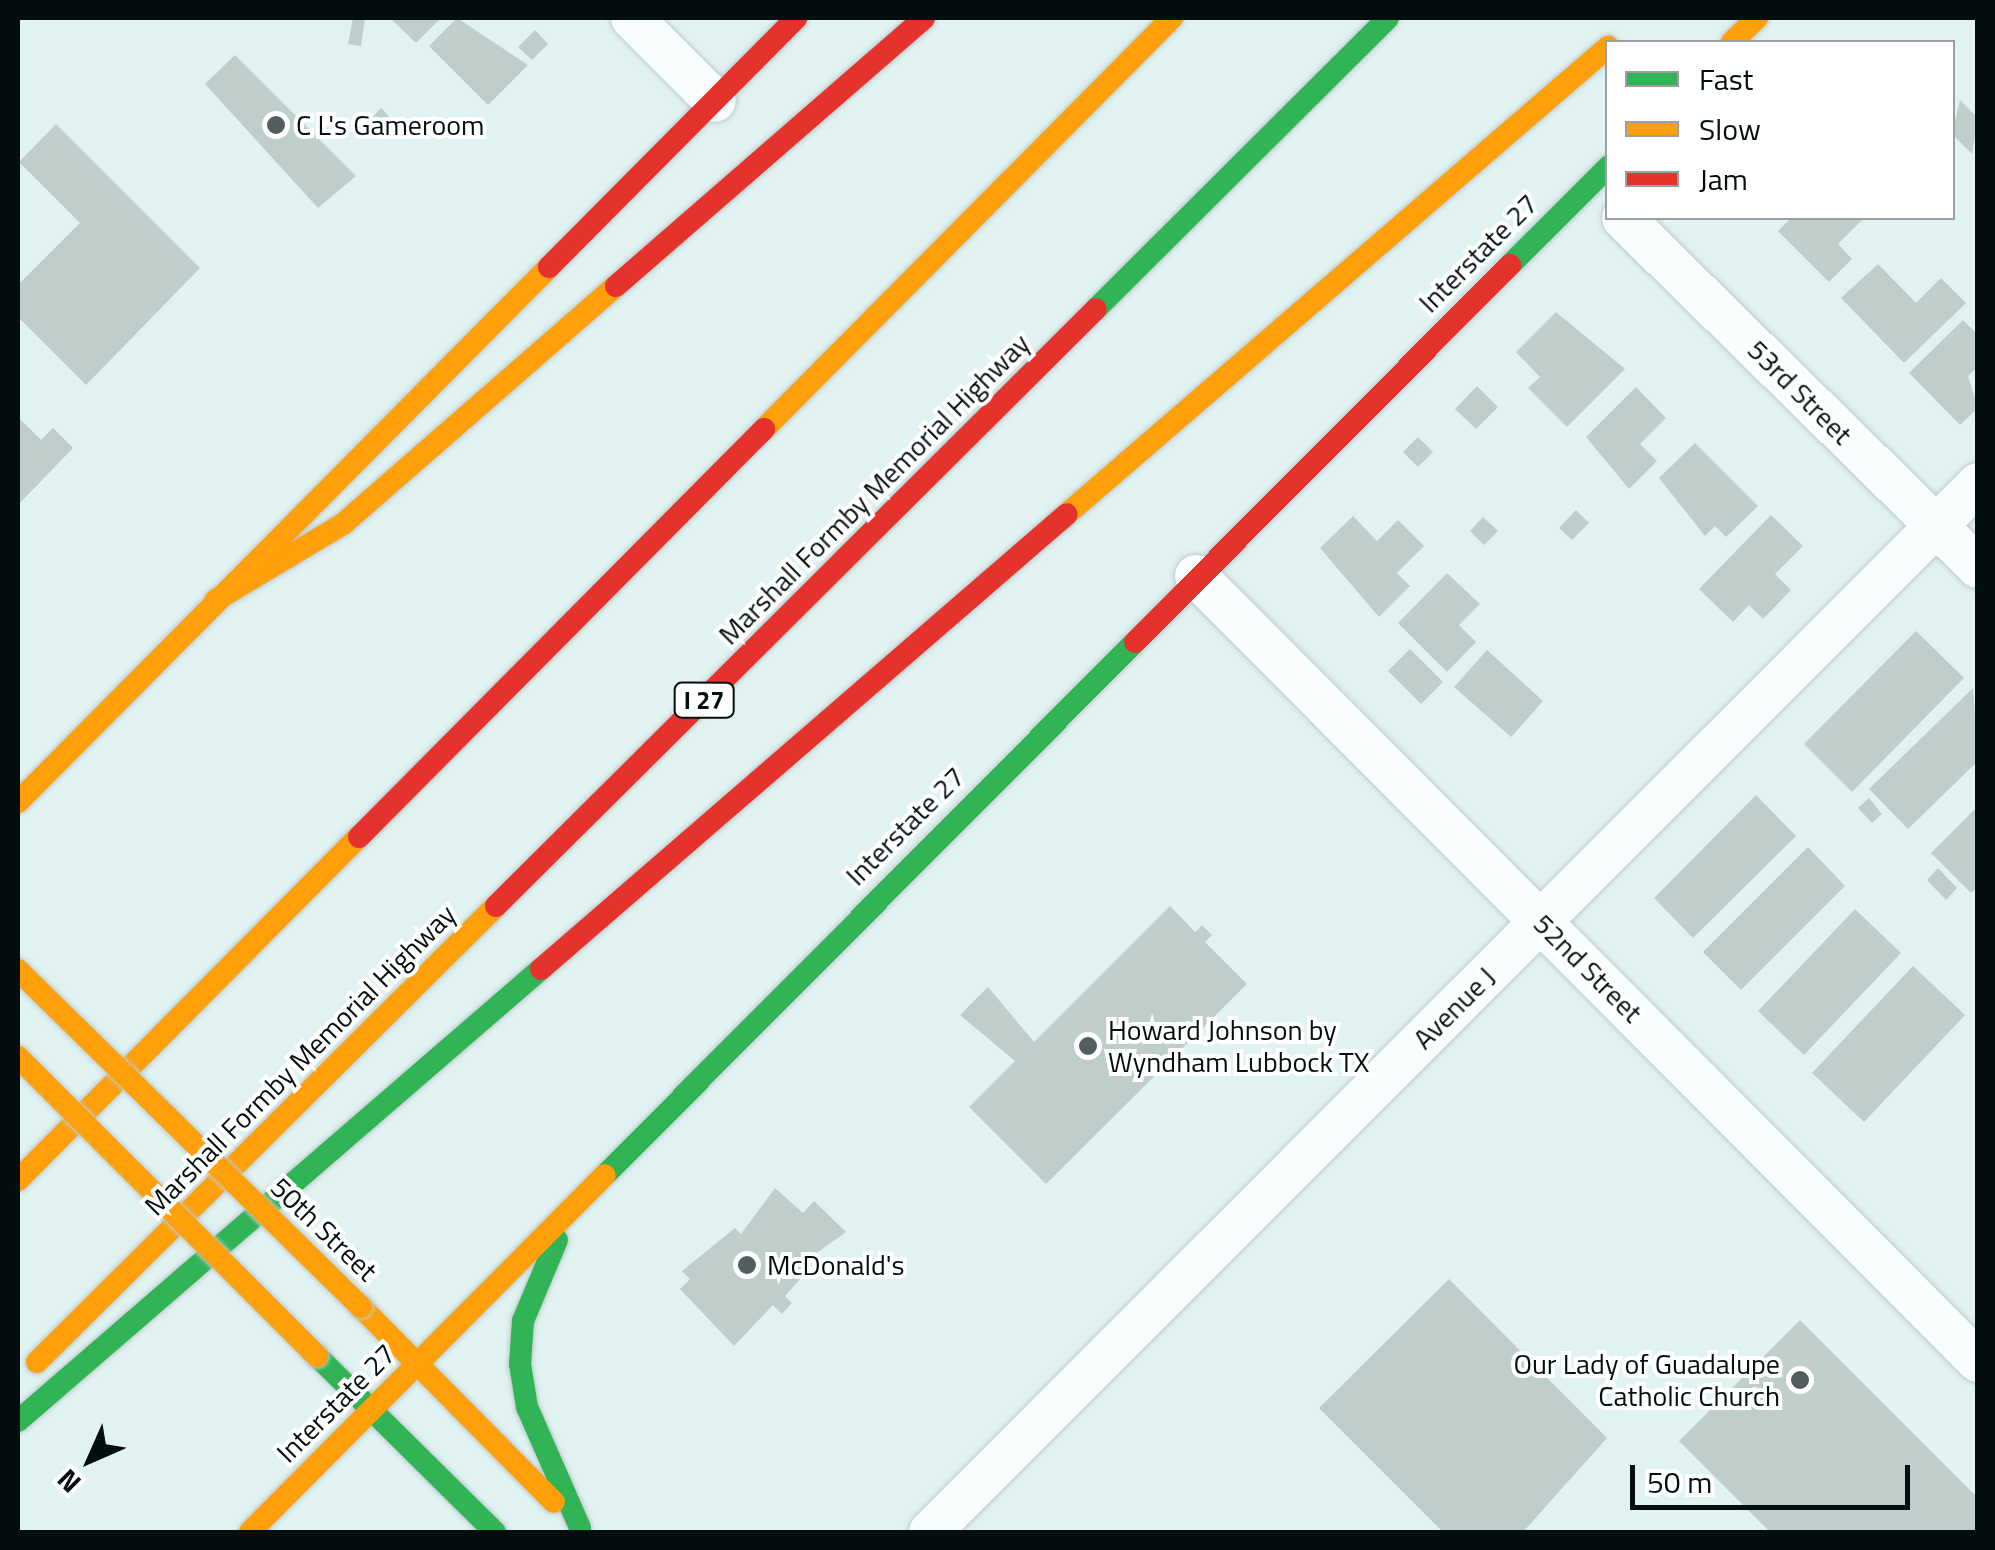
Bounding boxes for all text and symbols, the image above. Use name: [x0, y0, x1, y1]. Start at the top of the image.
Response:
legend: [1605, 40, 1955, 220]
text: Fast: [1699, 56, 1753, 102]
text: Slow: [1699, 106, 1761, 152]
place label: C L's Gameroom: [296, 108, 484, 142]
marker: C L's Gameroom: [265, 114, 287, 136]
text: Jam: [1699, 156, 1748, 202]
street label: Interstate 27: [1412, 187, 1544, 319]
street label: Marshall Formby Memorial Highway: [712, 327, 1036, 651]
street label: 53rd Street: [1741, 333, 1859, 451]
road number: I 27: [672, 680, 736, 720]
street label: Interstate 27: [839, 760, 971, 892]
street label: Marshall Formby Memorial Highway: [138, 898, 462, 1222]
street label: 52nd Street: [1527, 907, 1649, 1029]
street label: Avenue J: [1406, 960, 1502, 1056]
place label: Howard Johnson by Wyndham Lubbock TX: [1108, 1013, 1369, 1079]
marker: Howard Johnson by Wyndham Lubbock TX: [1077, 1035, 1099, 1057]
street label: 50th Street: [264, 1170, 384, 1288]
place label: McDonald's: [767, 1248, 904, 1282]
marker: McDonald's: [736, 1254, 758, 1276]
street label: Interstate 27: [270, 1337, 402, 1469]
place label: Our Lady of Guadalupe Catholic Church: [1513, 1347, 1780, 1413]
marker: Our Lady of Guadalupe Catholic Church: [1789, 1369, 1811, 1391]
north arrow: [40, 1410, 140, 1510]
scale bar: [1635, 1445, 1915, 1507]
text: 50 m: [1647, 1459, 1712, 1505]
text: N: [46, 1460, 90, 1504]

